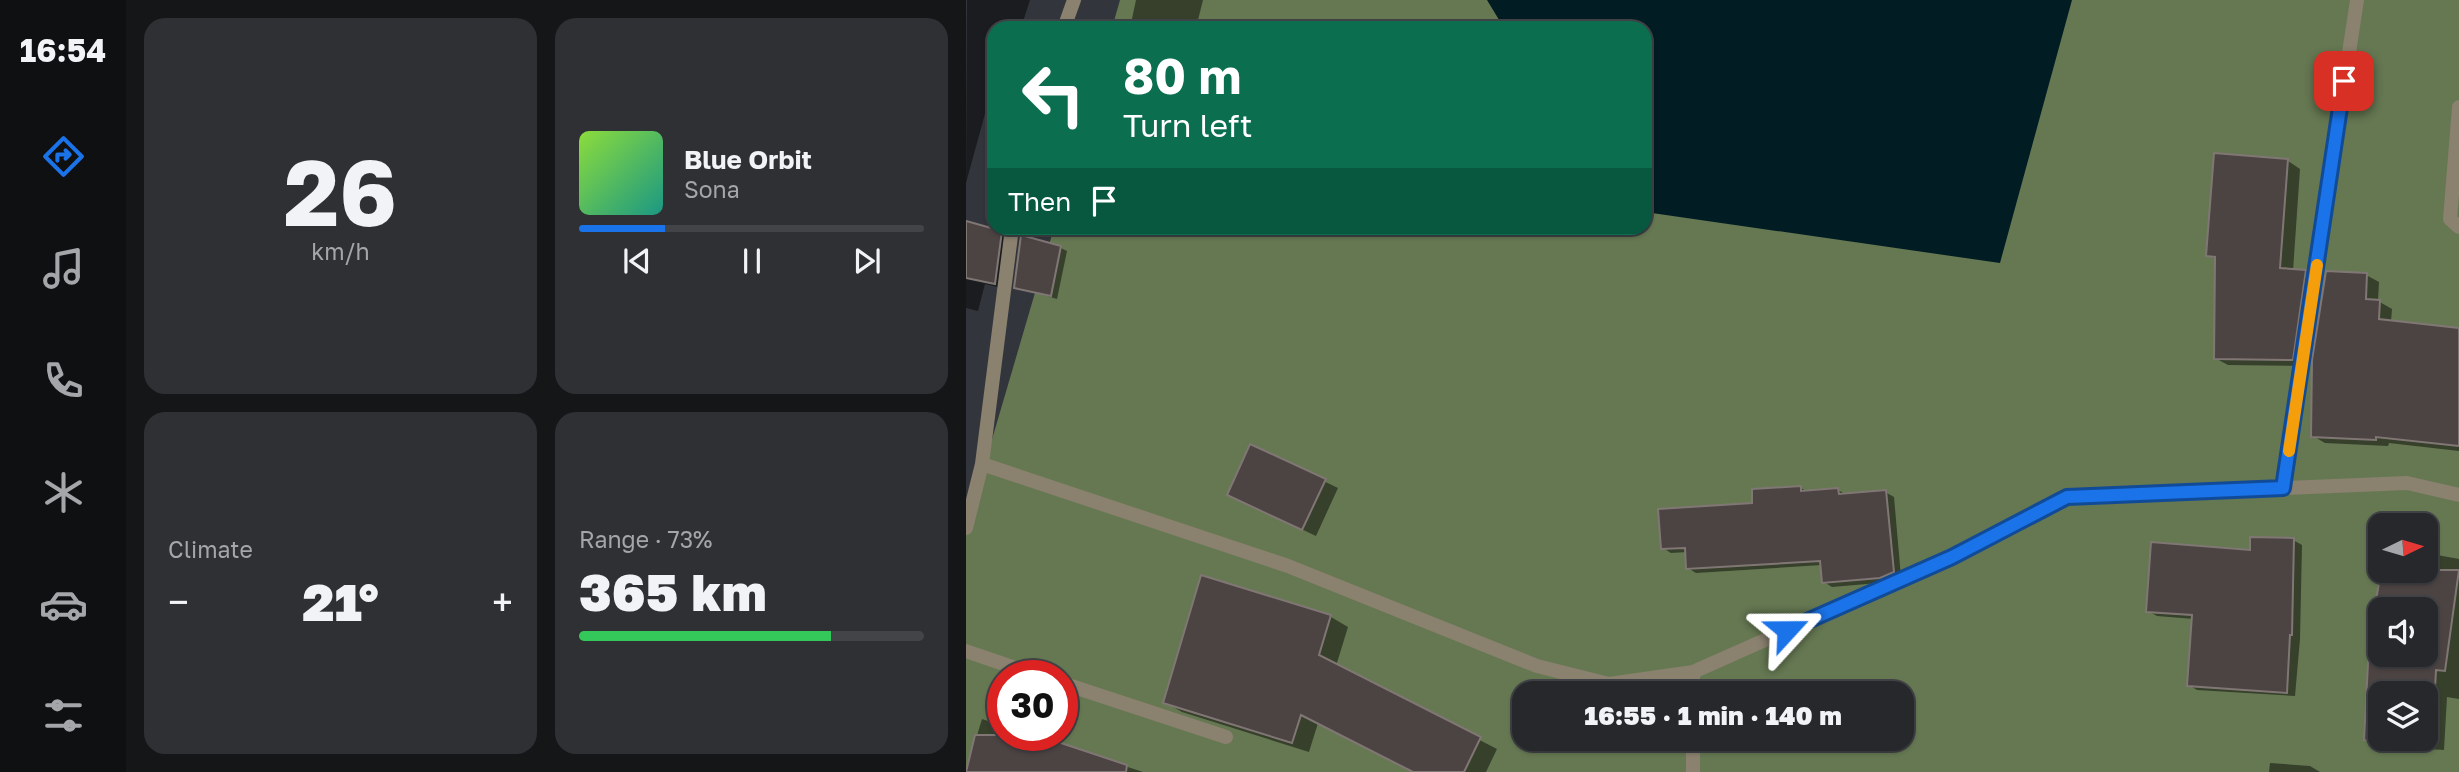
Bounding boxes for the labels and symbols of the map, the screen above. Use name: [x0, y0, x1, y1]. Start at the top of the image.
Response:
pin: [2314, 51, 2374, 111]
north arrow: [2368, 513, 2438, 583]
position arrow: [1750, 593, 1824, 667]
speed limit sign: 30: [987, 660, 1078, 751]

